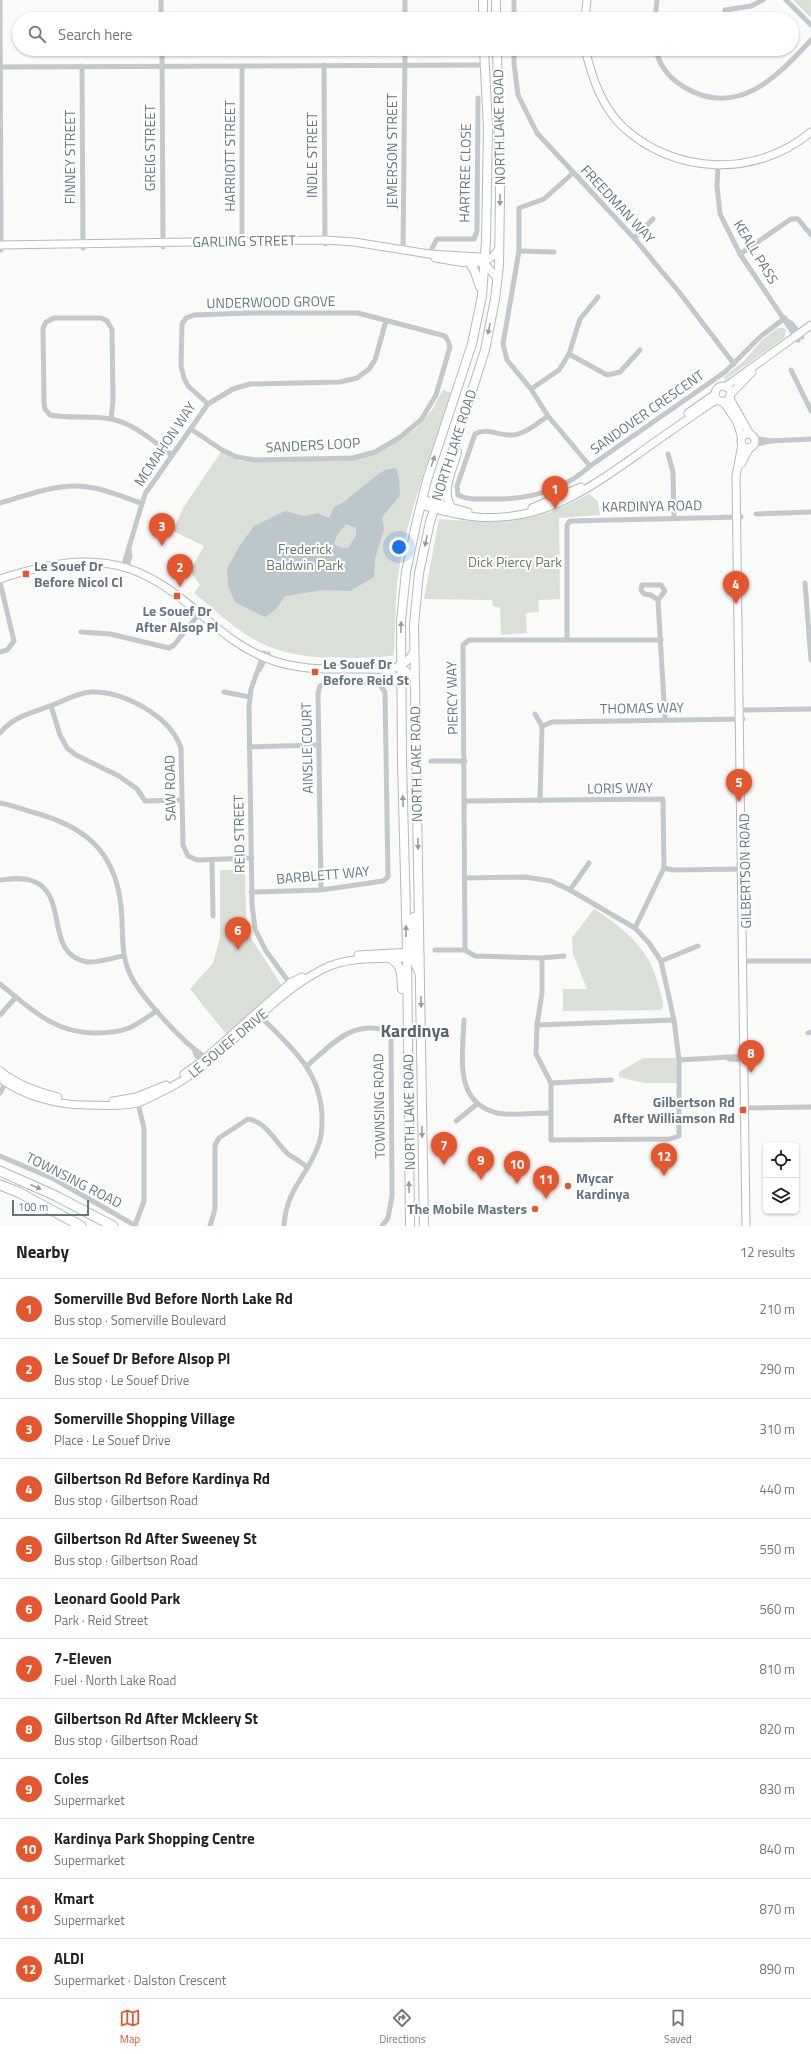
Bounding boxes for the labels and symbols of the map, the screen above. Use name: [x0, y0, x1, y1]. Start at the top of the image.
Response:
street label: NORTH LAKE ROAD: [487, 69, 510, 185]
street label: JEMERSON STREET: [381, 93, 402, 209]
street label: HARRIOTT STREET: [219, 100, 240, 212]
street label: GREIG STREET: [139, 104, 160, 191]
street label: FINNEY STREET: [59, 109, 80, 204]
street label: INDLE STREET: [301, 111, 322, 198]
street label: HARTREE CLOSE: [453, 123, 476, 223]
street label: FREEDMAN WAY: [576, 160, 661, 248]
one-way arrow: [497, 194, 503, 207]
street label: KEALL PASS: [729, 216, 784, 288]
street label: GARLING STREET: [192, 229, 296, 252]
street label: UNDERWOOD GROVE: [206, 290, 336, 313]
one-way arrow: [486, 323, 492, 335]
street label: SANDOVER CRESCENT: [586, 364, 708, 459]
street label: NORTH LAKE ROAD: [426, 386, 481, 503]
street label: MCMAHON WAY: [128, 397, 201, 490]
street label: SANDERS LOOP: [265, 432, 361, 457]
one-way arrow: [431, 455, 437, 467]
pin: 1: [542, 476, 568, 509]
street label: KARDINYA ROAD: [602, 494, 702, 517]
pin: 3: [149, 513, 175, 546]
one-way arrow: [422, 534, 428, 547]
your location: [389, 537, 409, 557]
park label: Frederick Baldwin Park: [266, 538, 344, 575]
park label: Dick Piercy Park: [468, 551, 562, 572]
pin: 2: [167, 554, 193, 587]
place label: Le Souef Dr Before Nicol Cl: [34, 555, 123, 592]
marker: Le Souef Dr Before Nicol Cl: [21, 569, 31, 579]
pin: 4: [723, 571, 749, 604]
marker: Le Souef Dr After Alsop Pl: [172, 591, 182, 601]
place label: Le Souef Dr After Alsop Pl: [136, 600, 218, 637]
one-way arrow: [398, 620, 404, 633]
place label: Le Souef Dr Before Reid St: [323, 653, 409, 690]
street label: PIERCY WAY: [440, 661, 463, 735]
marker: Le Souef Dr Before Reid St: [310, 667, 320, 677]
street label: THOMAS WAY: [600, 696, 685, 719]
street label: AINSLIE COURT: [295, 702, 318, 794]
street label: NORTH LAKE ROAD: [404, 706, 427, 822]
street label: SAW ROAD: [158, 755, 181, 821]
pin: 5: [726, 769, 752, 802]
street label: LORIS WAY: [587, 776, 653, 799]
street label: REID STREET: [227, 794, 250, 873]
one-way arrow: [400, 794, 406, 807]
street label: GILBERTSON ROAD: [733, 813, 756, 929]
one-way arrow: [414, 838, 421, 850]
street label: BARBLETT WAY: [275, 860, 371, 889]
pin: 6: [225, 917, 251, 950]
one-way arrow: [403, 924, 409, 937]
one-way arrow: [418, 996, 424, 1009]
street label: LE SOUEF DRIVE: [183, 1003, 272, 1082]
district label: Kardinya: [381, 1017, 449, 1044]
pin: 8: [738, 1040, 764, 1073]
street label: TOWNSING ROAD: [367, 1053, 390, 1159]
street label: NORTH LAKE ROAD: [397, 1054, 420, 1170]
place label: Gilbertson Rd After Williamson Rd: [613, 1091, 735, 1128]
marker: Gilbertson Rd After Williamson Rd: [738, 1105, 748, 1115]
one-way arrow: [419, 1126, 425, 1139]
pin: 7: [431, 1132, 457, 1165]
pin: 12: [651, 1143, 677, 1176]
street label: TOWNSING ROAD: [22, 1146, 126, 1213]
pin: 9: [468, 1147, 494, 1180]
pin: 10: [504, 1151, 530, 1184]
pin: 11: [533, 1166, 559, 1199]
place label: Mycar Kardinya: [576, 1167, 630, 1204]
one-way arrow: [406, 1180, 412, 1193]
marker: Mycar Kardinya: [563, 1181, 573, 1191]
one-way arrow: [30, 1184, 41, 1190]
scale bar: [12, 1198, 89, 1217]
place label: The Mobile Masters: [407, 1198, 527, 1219]
marker: The Mobile Masters: [530, 1204, 540, 1214]

